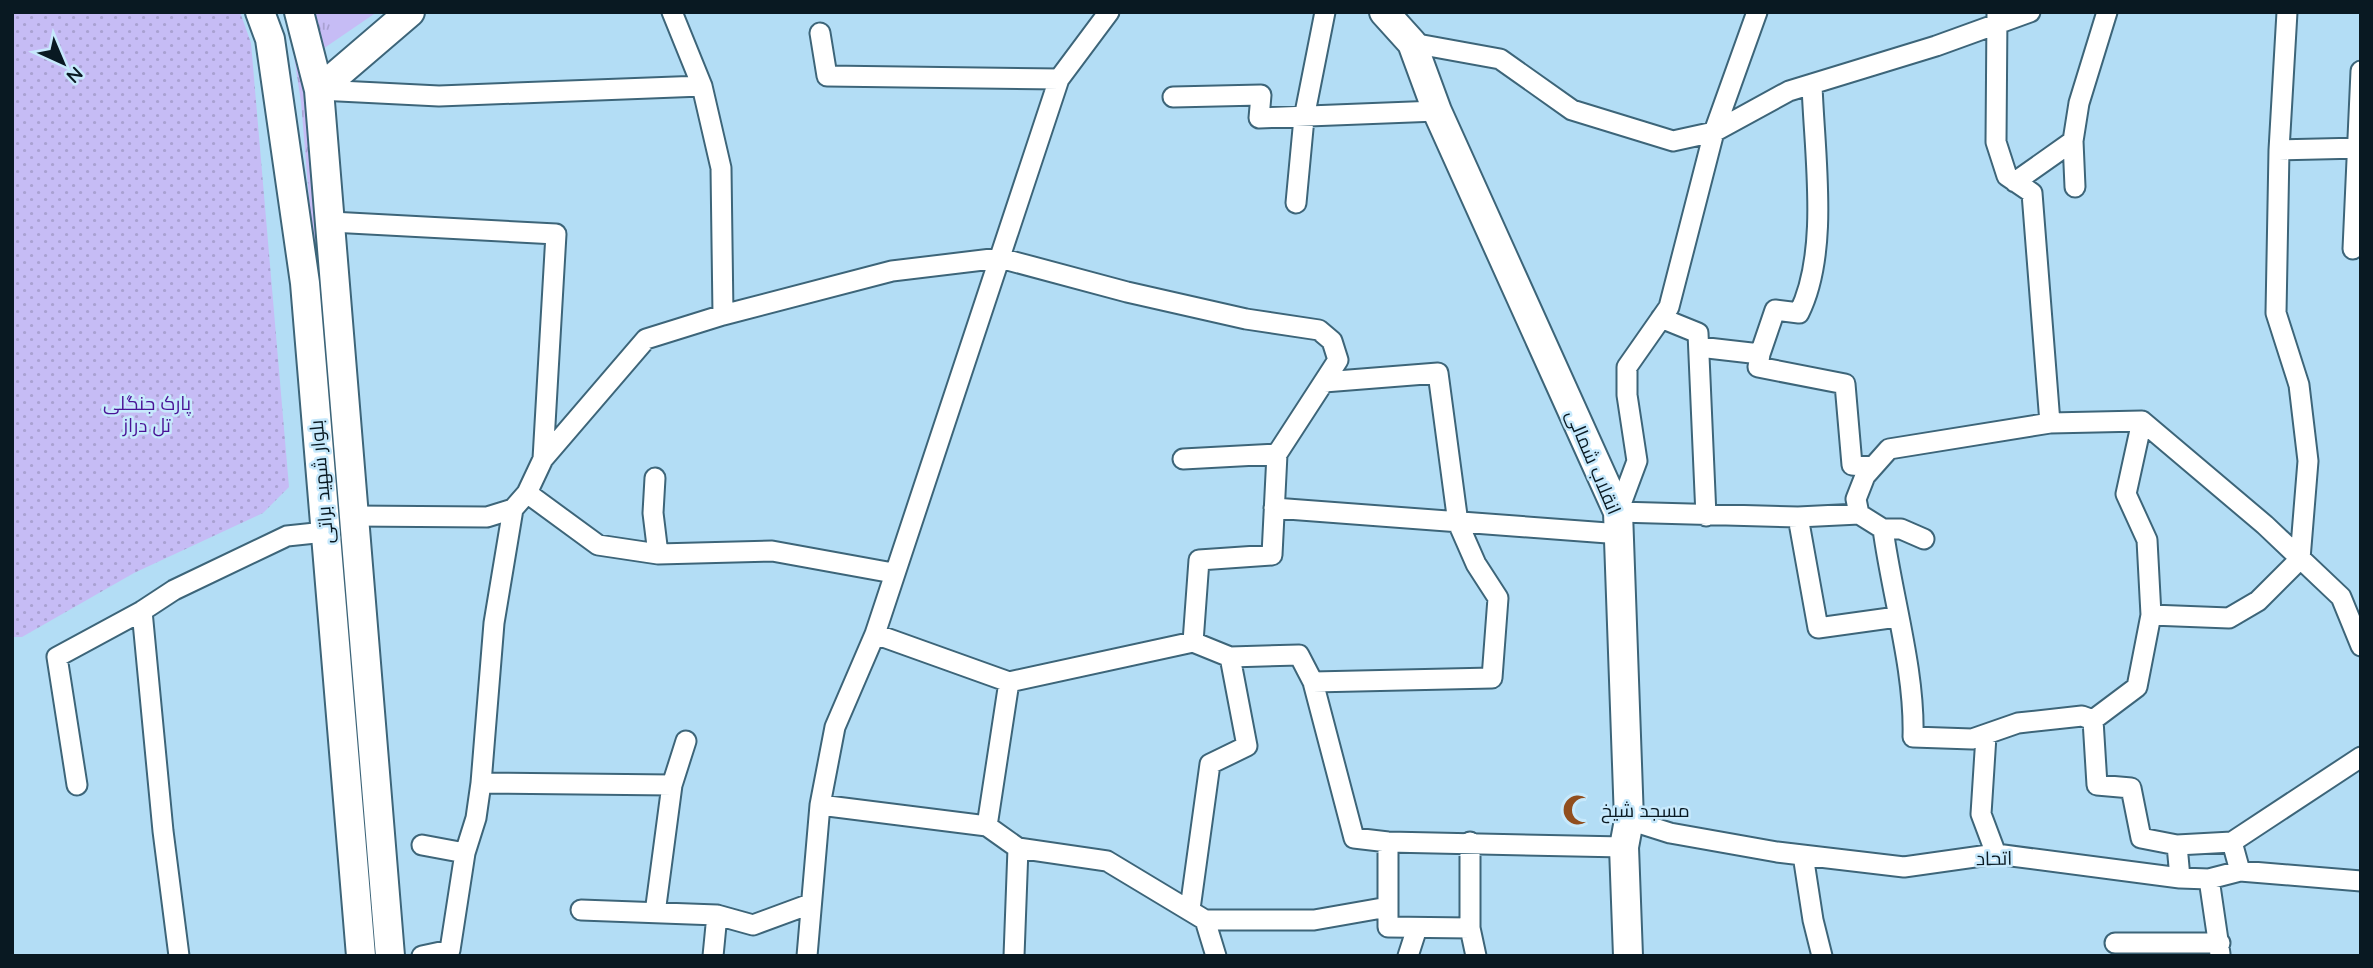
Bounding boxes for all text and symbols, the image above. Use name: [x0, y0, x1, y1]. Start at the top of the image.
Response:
north arrow: [28, 28, 98, 98]
text: N: [61, 62, 88, 89]
park label: پارک جنگلی تل دراز: [103, 391, 191, 437]
street label: انقلاب شمالی: [1561, 406, 1627, 518]
street label: بلوار شهید براتی: [304, 419, 338, 545]
mosque icon: مسجد شیخ: [1561, 793, 1595, 827]
place label: مسجد شیخ: [1601, 798, 1690, 824]
street label: اتحاد: [1976, 846, 2012, 870]

